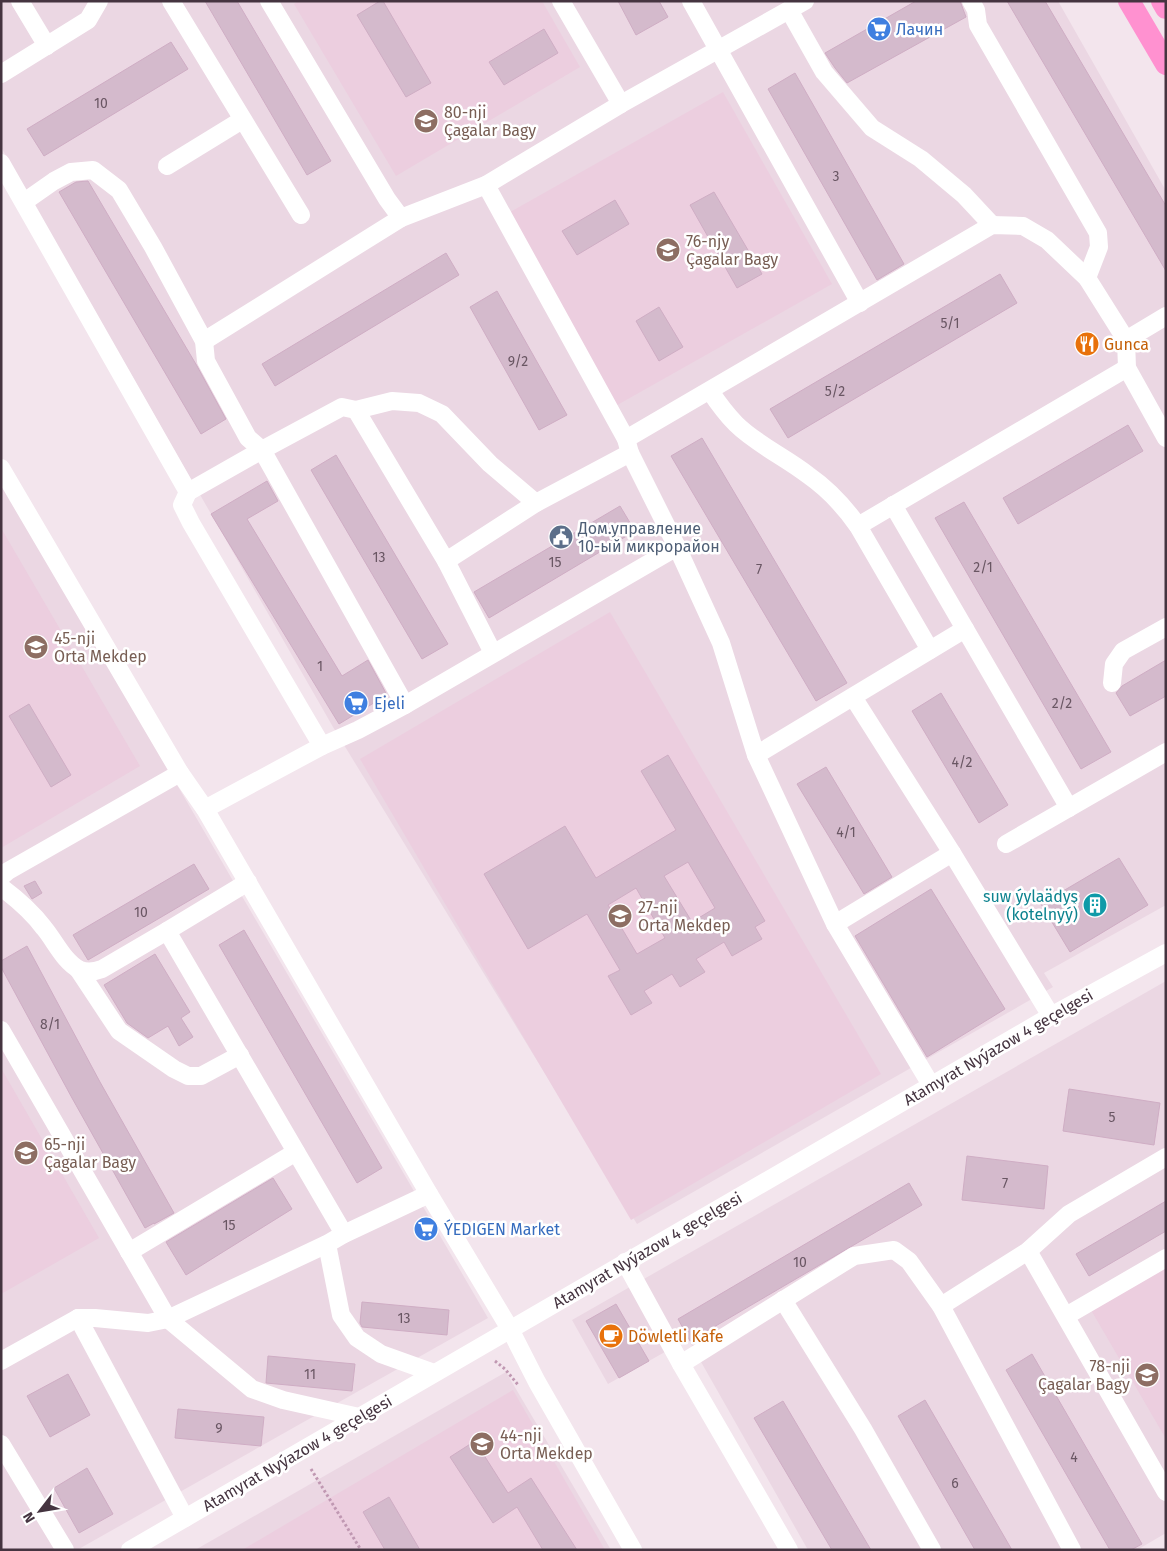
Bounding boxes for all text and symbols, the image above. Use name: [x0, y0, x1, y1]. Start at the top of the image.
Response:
supermarket icon: Лачин: [866, 16, 892, 42]
place label: Лачин: [896, 20, 943, 39]
house number: 10: [94, 95, 108, 112]
place label: 80-nji Çagalar Bagy: [444, 103, 536, 141]
school or university icon: 80-nji Çagalar Bagy: [413, 108, 439, 134]
house number: 3: [833, 168, 840, 185]
place label: 76-njy Çagalar Bagy: [686, 232, 778, 270]
school or university icon: 76-njy Çagalar Bagy: [655, 237, 681, 263]
house number: 5/1: [940, 315, 960, 332]
restaurant icon: Gunca: [1074, 331, 1100, 357]
place label: Gunca: [1104, 335, 1149, 354]
house number: 9/2: [508, 353, 528, 370]
house number: 5/2: [825, 383, 845, 400]
place label: Дом.управление 10-ый микрорайон: [577, 519, 720, 556]
public building icon: Дом.управление 10-ый микрорайон: [548, 524, 574, 550]
house number: 13: [372, 549, 386, 566]
house number: 15: [548, 554, 562, 571]
house number: 2/1: [973, 559, 993, 576]
house number: 7: [756, 561, 762, 578]
place label: 45-nji Orta Mekdep: [54, 629, 147, 666]
school or university icon: 45-nji Orta Mekdep: [23, 634, 49, 660]
house number: 1: [317, 658, 323, 675]
supermarket icon: Ejeli: [343, 690, 369, 716]
place label: Ejeli: [374, 694, 405, 713]
house number: 2/2: [1052, 695, 1072, 712]
house number: 4/2: [952, 754, 972, 771]
house number: 4/1: [836, 824, 856, 841]
place label: suw ýylaädyş (kotelnyý): [983, 887, 1078, 924]
building icon: suw ýylaädyş (kotelnyý): [1082, 892, 1108, 918]
place label: 27-nji Orta Mekdep: [638, 898, 731, 935]
school or university icon: 27-nji Orta Mekdep: [607, 903, 633, 929]
house number: 10: [134, 904, 148, 921]
street label: Atamyrat Nyýazow 4 geçelgesi: [900, 985, 1097, 1110]
house number: 8/1: [40, 1016, 60, 1033]
house number: 5: [1108, 1109, 1116, 1126]
place label: 65-nji Çagalar Bagy: [44, 1135, 136, 1173]
school or university icon: 65-nji Çagalar Bagy: [13, 1140, 39, 1166]
house number: 7: [1002, 1175, 1008, 1192]
street label: Atamyrat Nyýazow 4 geçelgesi: [549, 1188, 746, 1313]
supermarket icon: ÝEDIGEN Market: [413, 1216, 439, 1242]
house number: 15: [222, 1217, 236, 1234]
place label: ÝEDIGEN Market: [444, 1219, 560, 1239]
house number: 10: [793, 1254, 807, 1271]
house number: 13: [397, 1310, 411, 1327]
cafe icon: Döwletli Kafe: [598, 1323, 624, 1349]
place label: Döwletli Kafe: [628, 1327, 723, 1346]
place label: 78-nji Çagalar Bagy: [1038, 1357, 1130, 1395]
school or university icon: 78-nji Çagalar Bagy: [1134, 1362, 1160, 1388]
house number: 11: [304, 1366, 316, 1383]
street label: Atamyrat Nyýazow 4 geçelgesi: [199, 1391, 396, 1516]
house number: 9: [215, 1420, 223, 1437]
place label: 44-nji Orta Mekdep: [500, 1426, 593, 1463]
school or university icon: 44-nji Orta Mekdep: [469, 1431, 495, 1457]
house number: 4: [1070, 1449, 1078, 1466]
house number: 6: [951, 1475, 959, 1492]
north arrow: [15, 1486, 65, 1536]
text: N: [20, 1509, 39, 1526]

